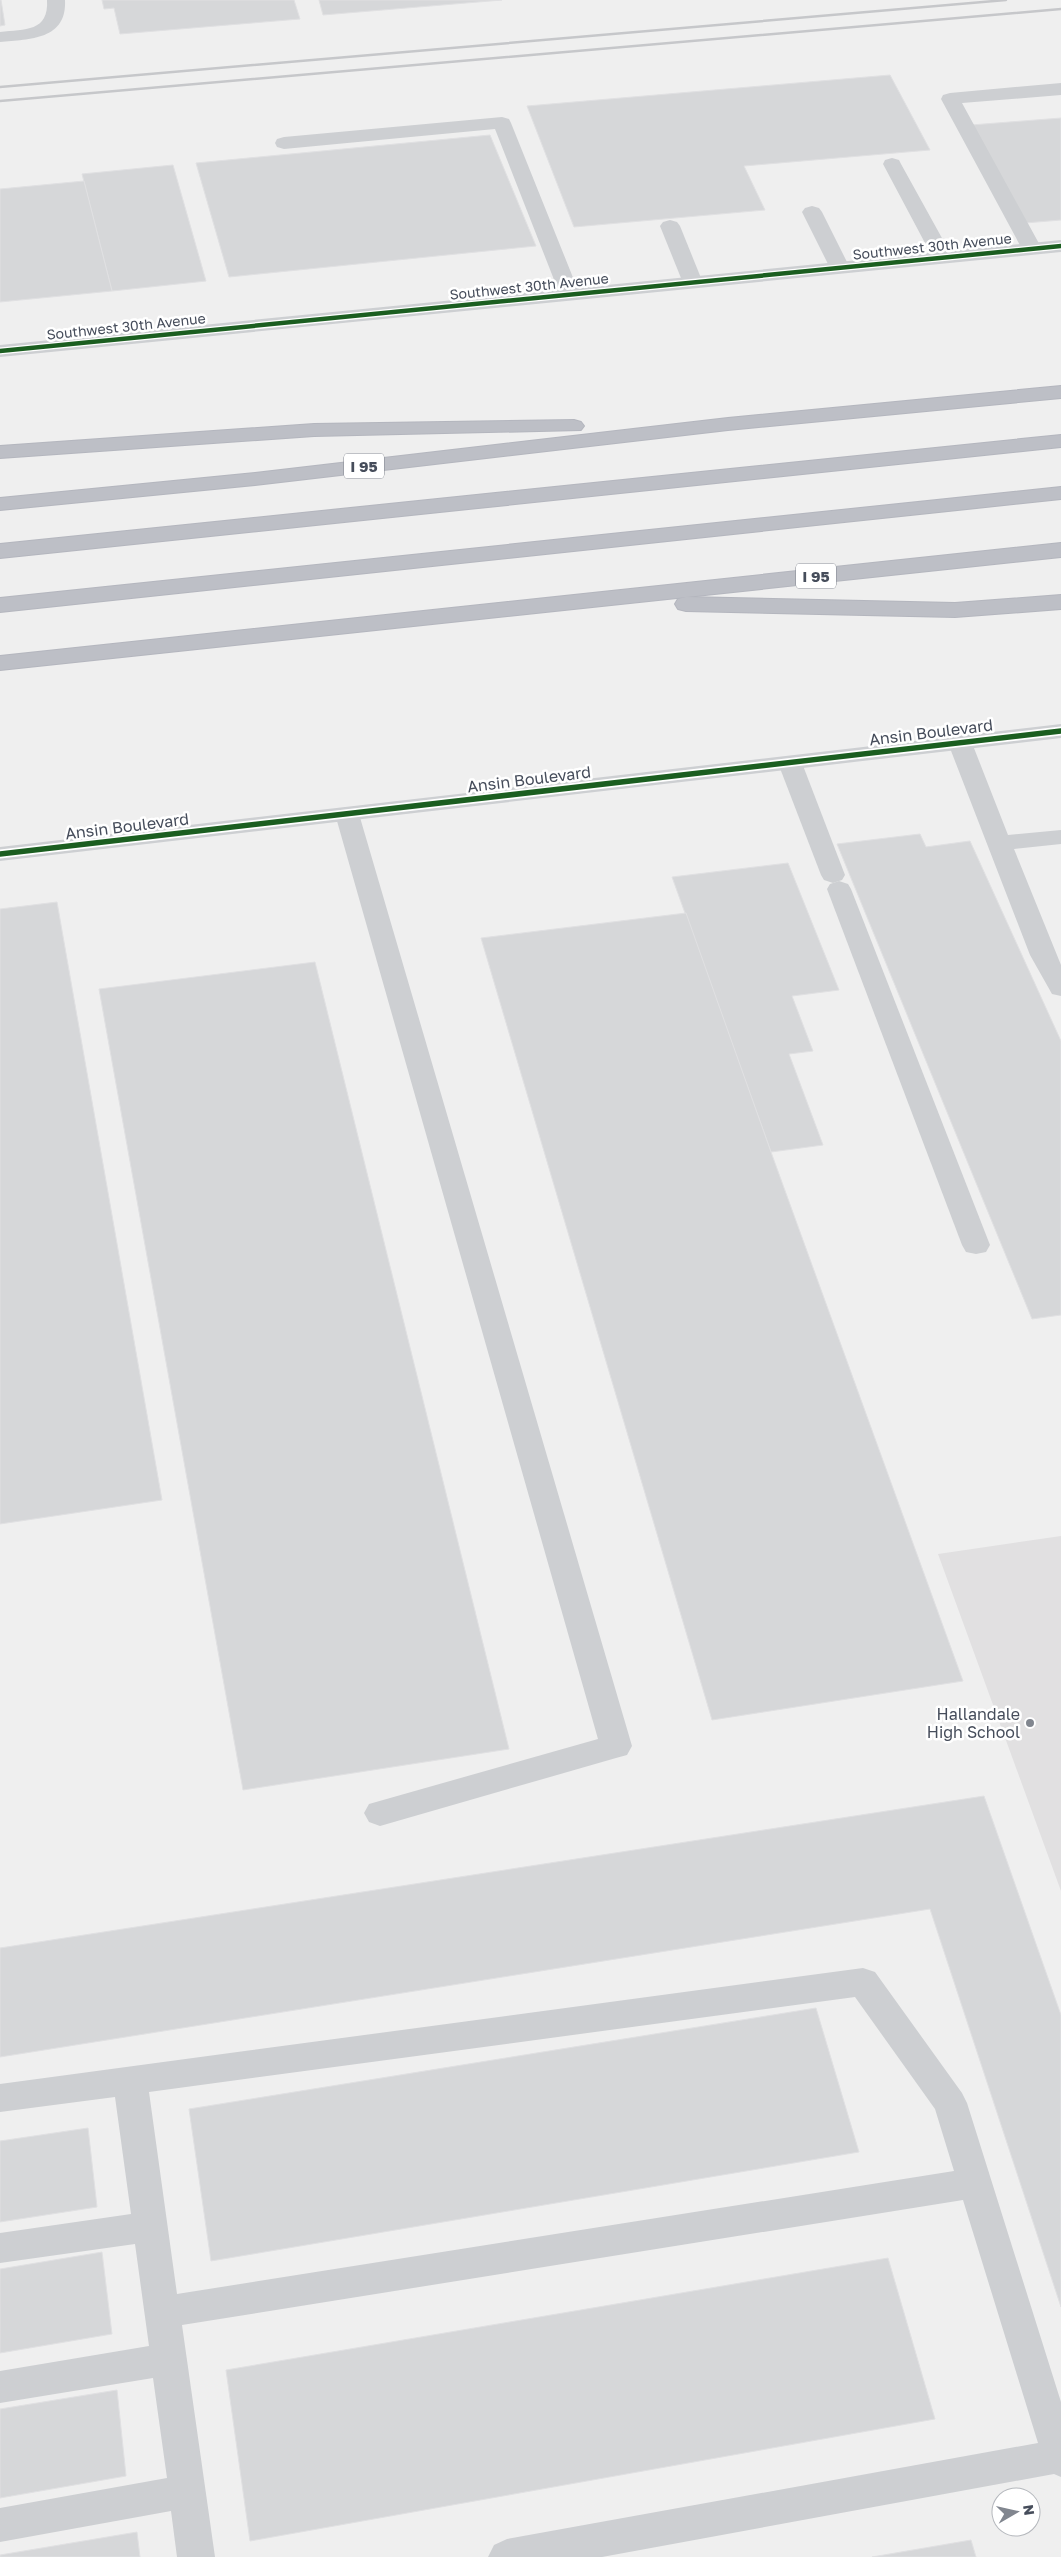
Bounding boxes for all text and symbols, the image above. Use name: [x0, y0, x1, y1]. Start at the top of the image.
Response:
street label: Southwest 30th Avenue: [852, 229, 1012, 263]
street label: Southwest 30th Avenue: [449, 269, 609, 303]
street label: Southwest 30th Avenue: [46, 309, 206, 343]
road number: I 95: [344, 454, 384, 478]
road number: I 95: [796, 564, 836, 588]
street label: Ansin Boulevard: [868, 714, 994, 750]
street label: Ansin Boulevard: [466, 761, 592, 797]
street label: Ansin Boulevard: [64, 808, 190, 844]
place label: Hallandale High School: [927, 1704, 1020, 1742]
marker: Hallandale High School: [1024, 1717, 1036, 1729]
north arrow: [991, 2487, 1041, 2537]
text: N: [1020, 2503, 1039, 2516]

